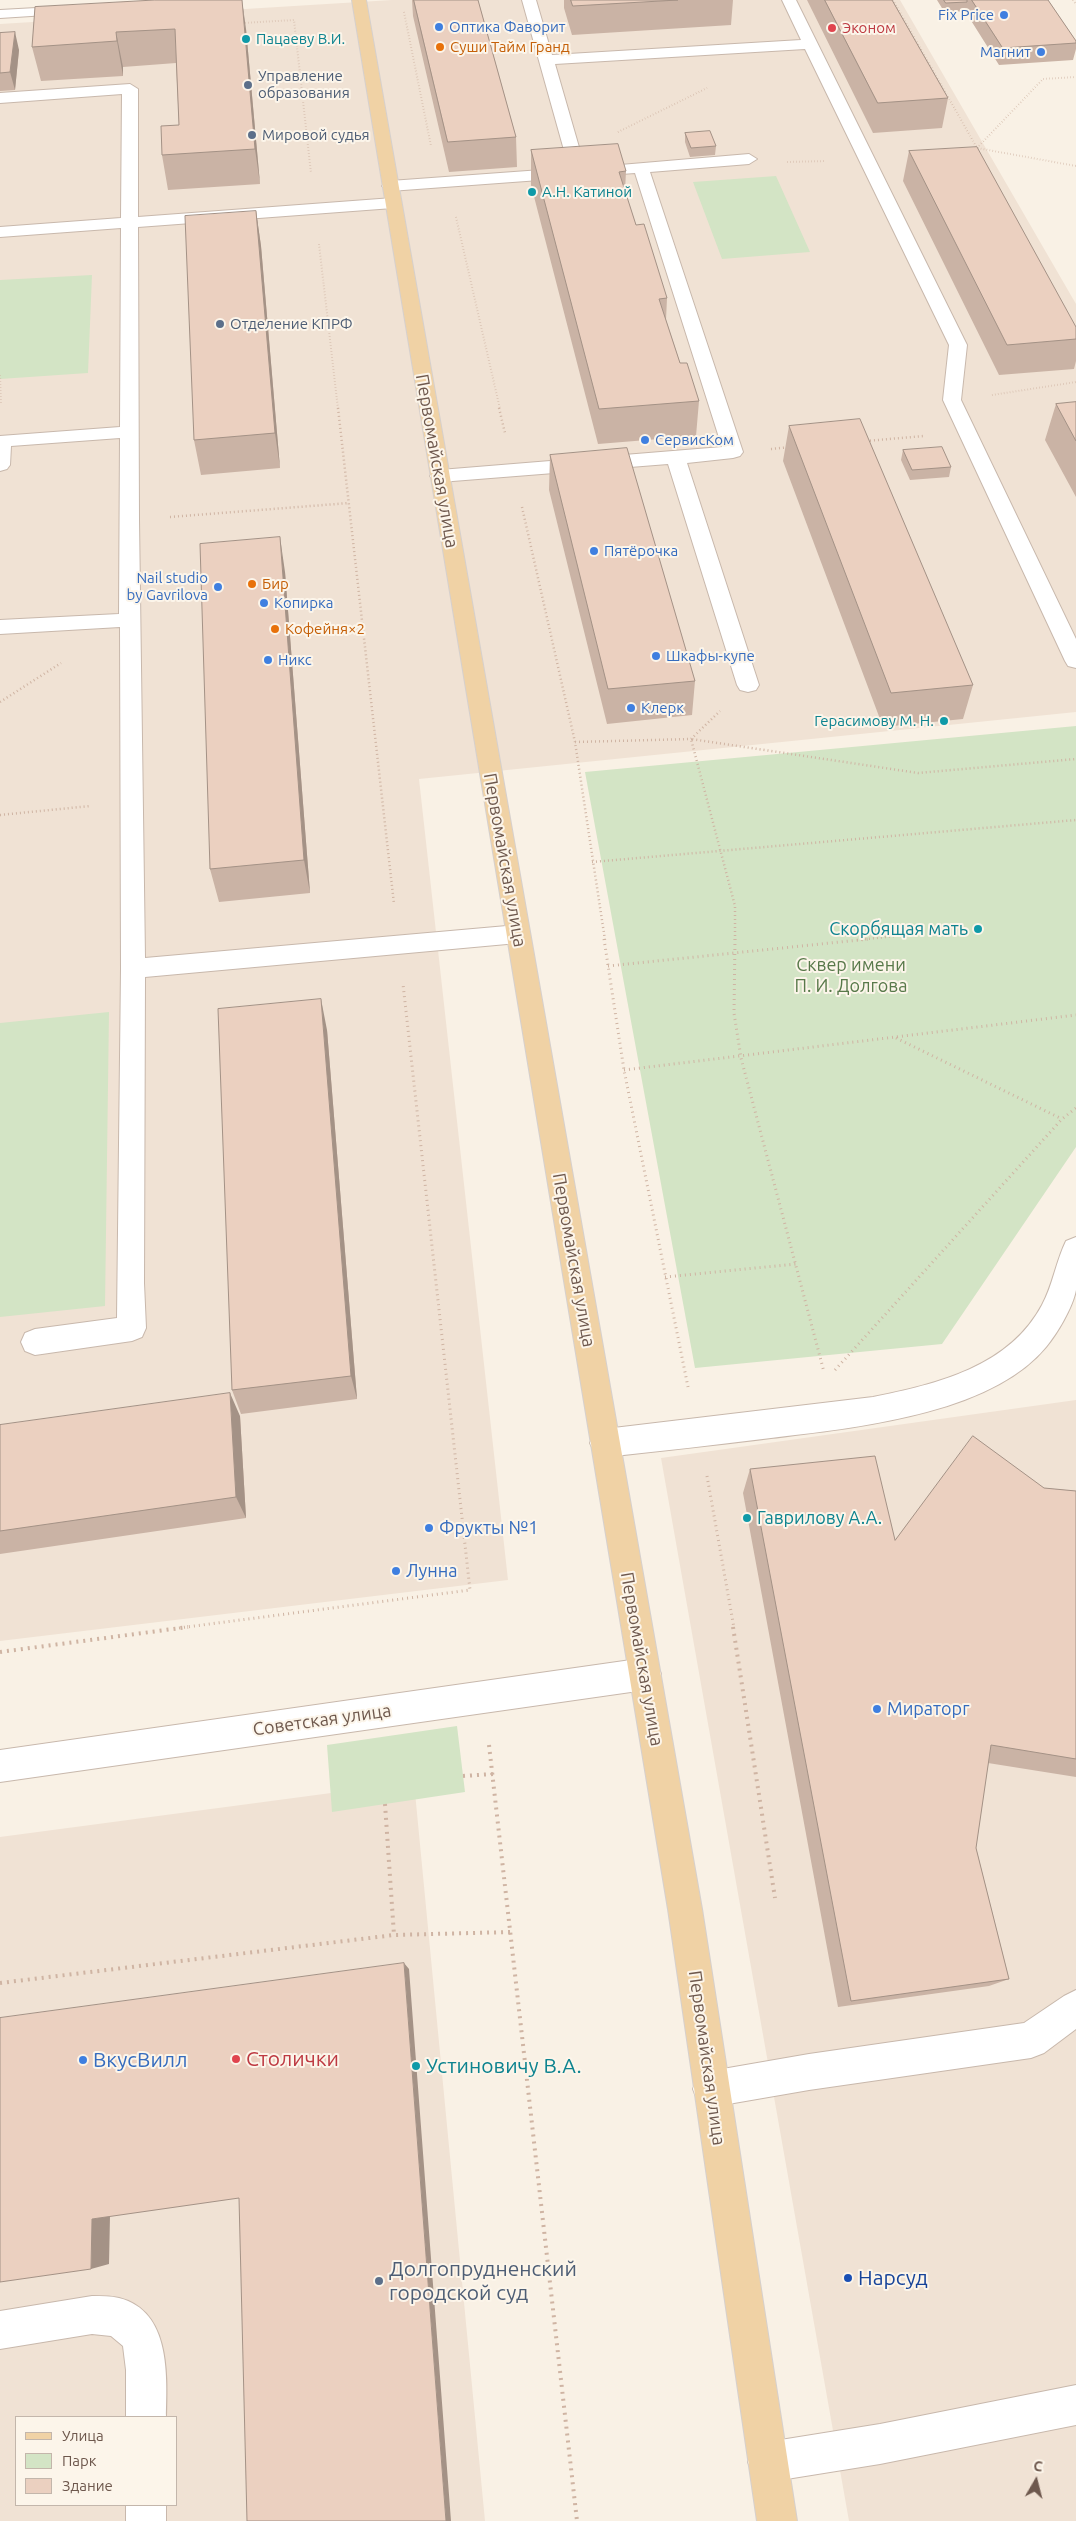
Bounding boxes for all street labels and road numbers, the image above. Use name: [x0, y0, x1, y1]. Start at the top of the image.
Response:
street label: Первомайская улица: [411, 372, 463, 550]
street label: Первомайская улица: [479, 771, 531, 949]
street label: Первомайская улица: [548, 1171, 600, 1349]
street label: Первомайская улица: [616, 1570, 668, 1748]
street label: Советская улица: [251, 1700, 393, 1740]
street label: Первомайская улица: [684, 1969, 730, 2147]

